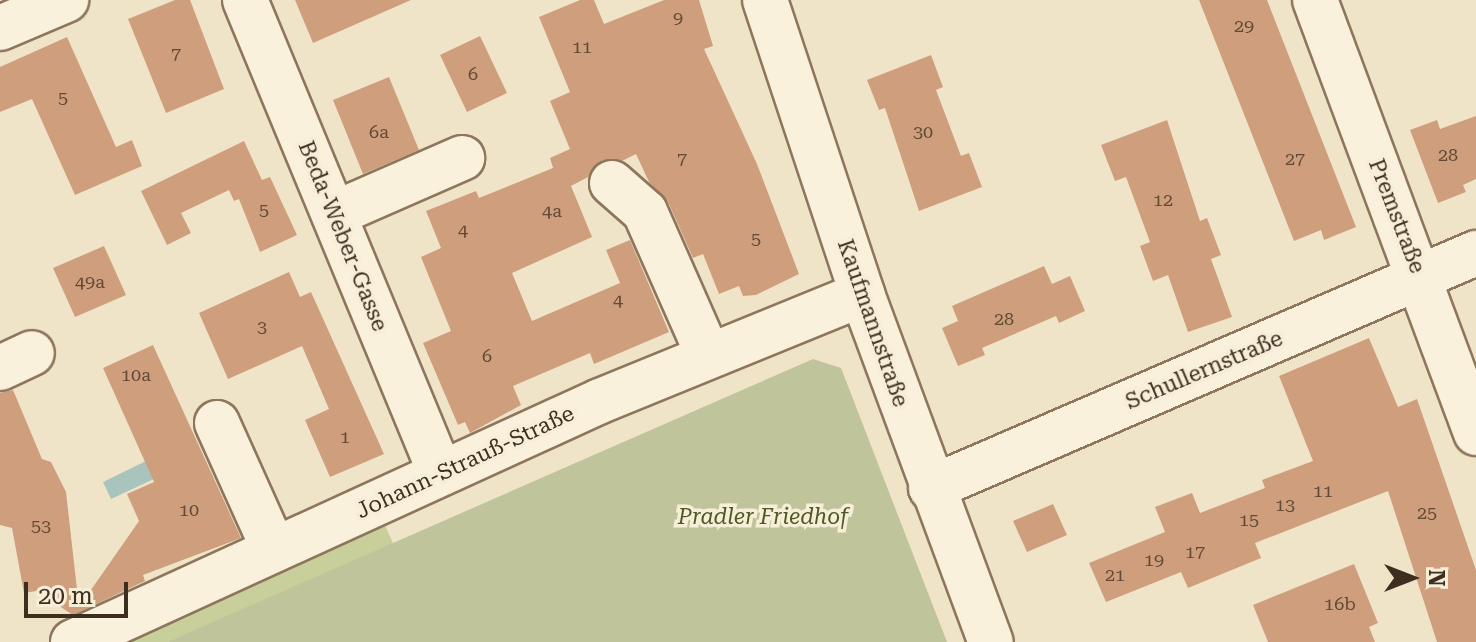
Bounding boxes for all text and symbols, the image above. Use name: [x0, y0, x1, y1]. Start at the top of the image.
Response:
house number: 9: [673, 7, 683, 29]
house number: 29: [1234, 15, 1254, 37]
house number: 11: [572, 36, 592, 58]
house number: 7: [171, 43, 181, 65]
house number: 6: [468, 63, 478, 85]
house number: 5: [58, 87, 68, 109]
house number: 6a: [369, 121, 389, 143]
house number: 30: [913, 121, 933, 143]
street label: Beda-Weber-Gasse: [293, 137, 393, 335]
house number: 28: [1438, 144, 1458, 166]
house number: 7: [677, 148, 687, 170]
house number: 27: [1285, 148, 1305, 170]
street label: Premstraße: [1363, 155, 1431, 277]
house number: 12: [1153, 189, 1173, 211]
house number: 5: [259, 199, 269, 221]
house number: 4a: [542, 200, 562, 222]
house number: 4: [458, 219, 468, 241]
house number: 5: [751, 228, 761, 250]
street label: Kaufmannstraße: [832, 236, 914, 410]
house number: 49a: [75, 271, 105, 293]
house number: 4: [613, 289, 623, 311]
house number: 28: [994, 308, 1014, 330]
house number: 3: [257, 316, 267, 338]
street label: Schullernstraße: [1121, 325, 1287, 415]
house number: 6: [482, 345, 492, 367]
house number: 10a: [121, 364, 151, 386]
street label: Johann-Strauß-Straße: [352, 400, 578, 524]
house number: 1: [340, 426, 350, 448]
house number: 11: [1313, 480, 1333, 502]
house number: 13: [1275, 494, 1295, 516]
house number: 10: [179, 499, 199, 521]
house number: 25: [1417, 502, 1437, 524]
park label: Pradler Friedhof: [678, 504, 848, 530]
house number: 15: [1239, 509, 1259, 531]
house number: 53: [31, 515, 51, 537]
north arrow: [1372, 538, 1452, 618]
house number: 17: [1185, 541, 1205, 563]
house number: 19: [1144, 549, 1164, 571]
house number: 21: [1105, 564, 1125, 586]
scale bar: [28, 566, 132, 616]
text: N: [1424, 570, 1449, 586]
text: 20 m: [38, 582, 93, 610]
house number: 16b: [1324, 593, 1356, 615]

